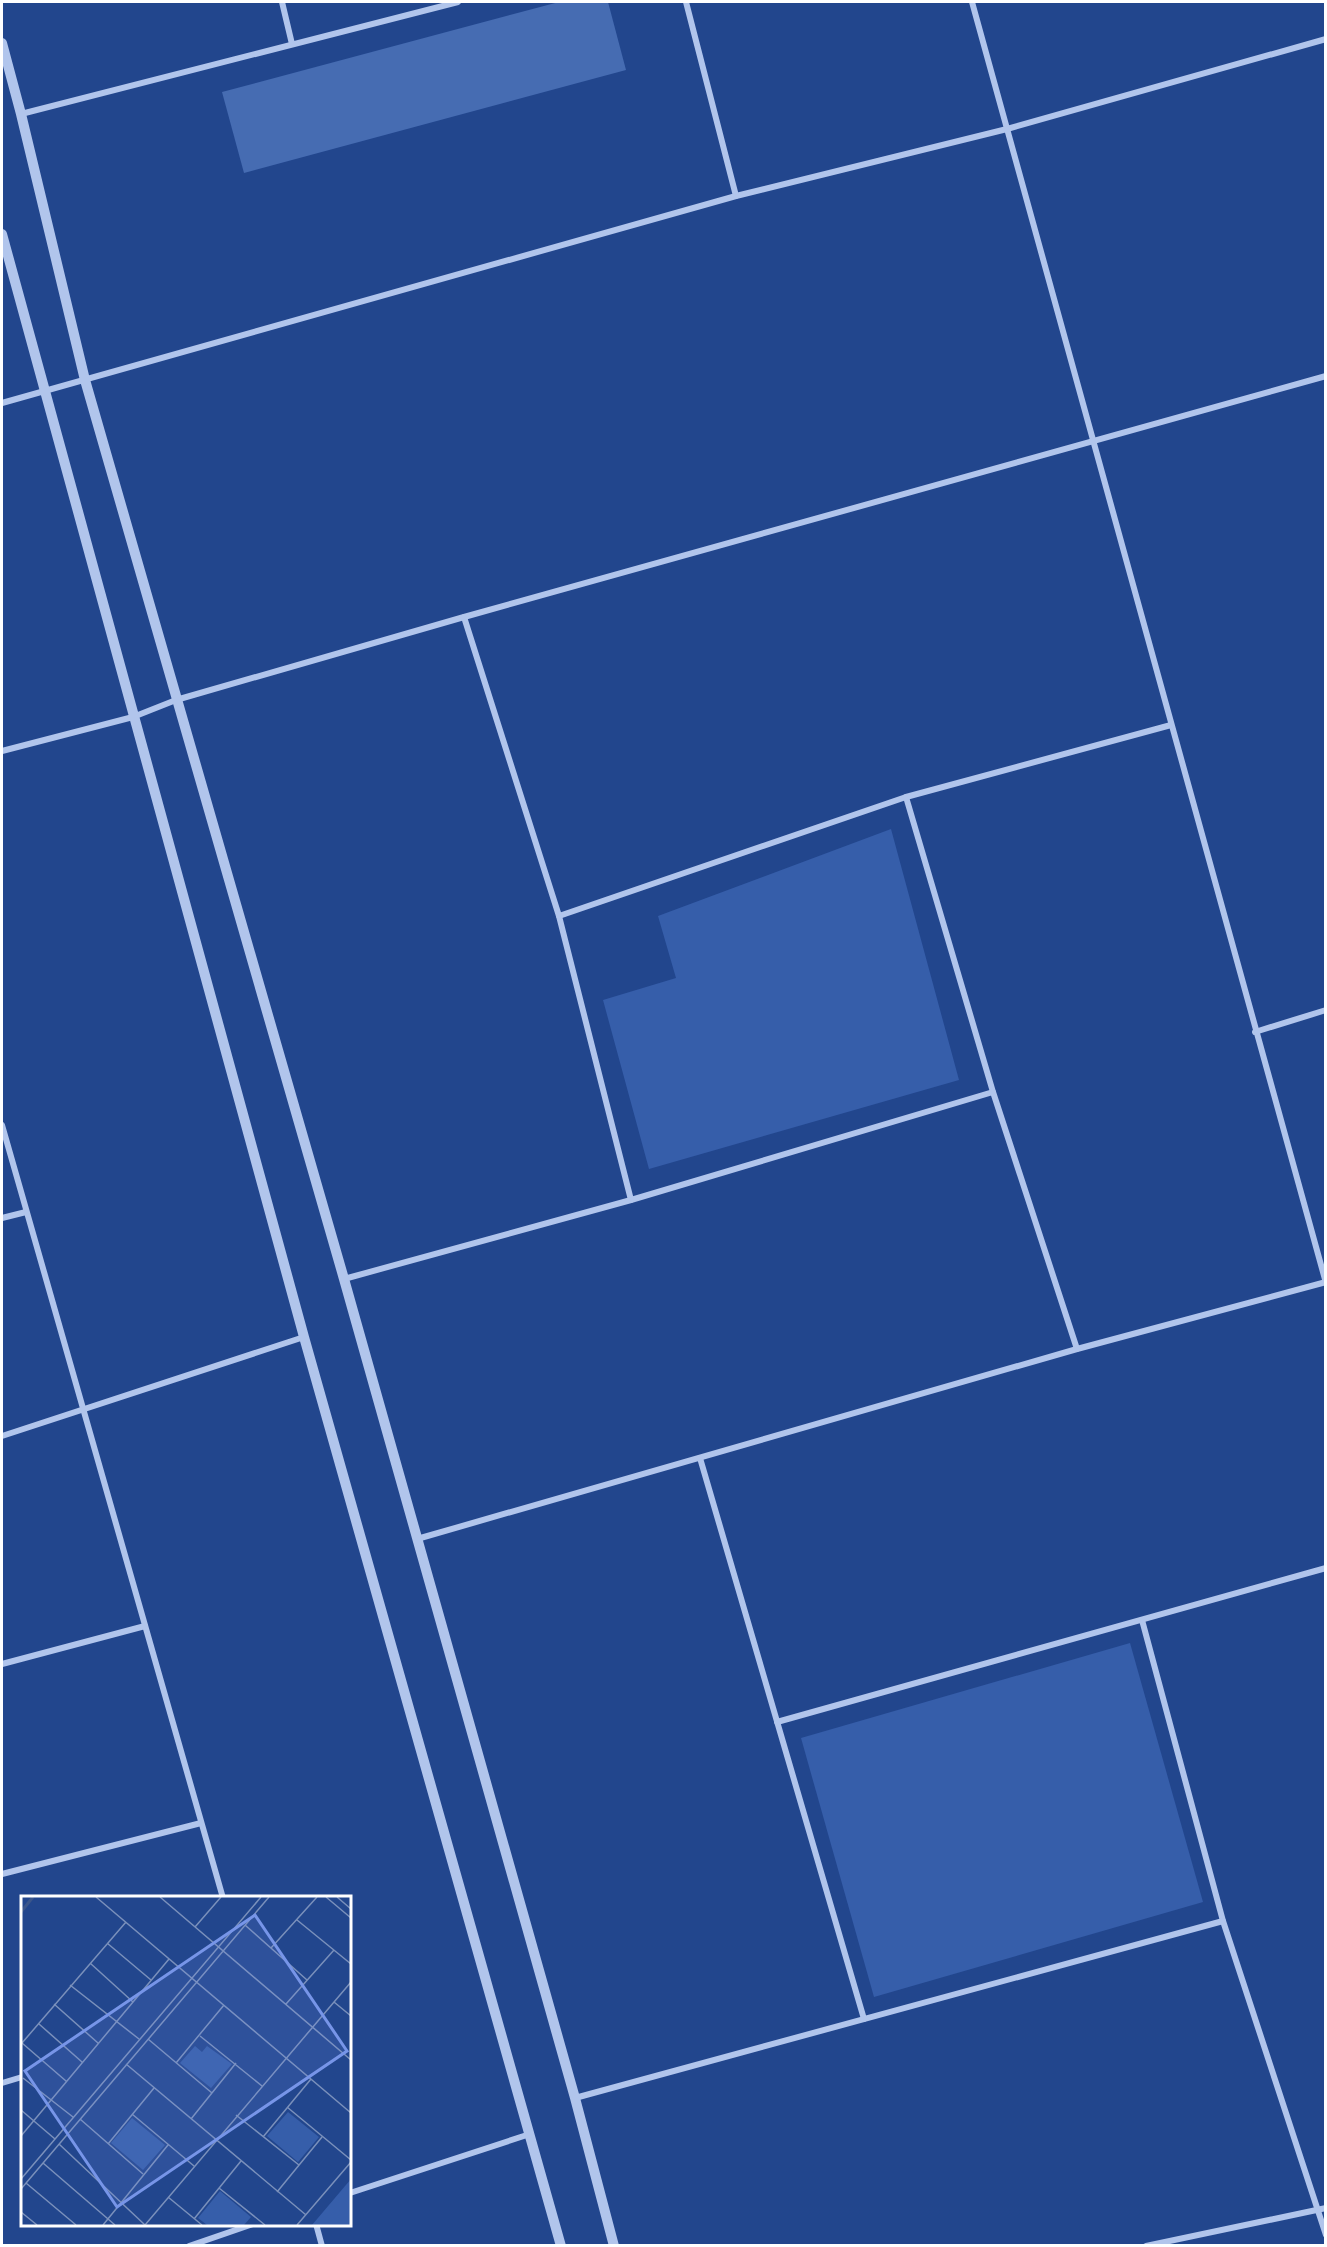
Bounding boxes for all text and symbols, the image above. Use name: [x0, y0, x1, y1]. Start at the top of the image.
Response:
inset map: [21, 1896, 351, 2226]

